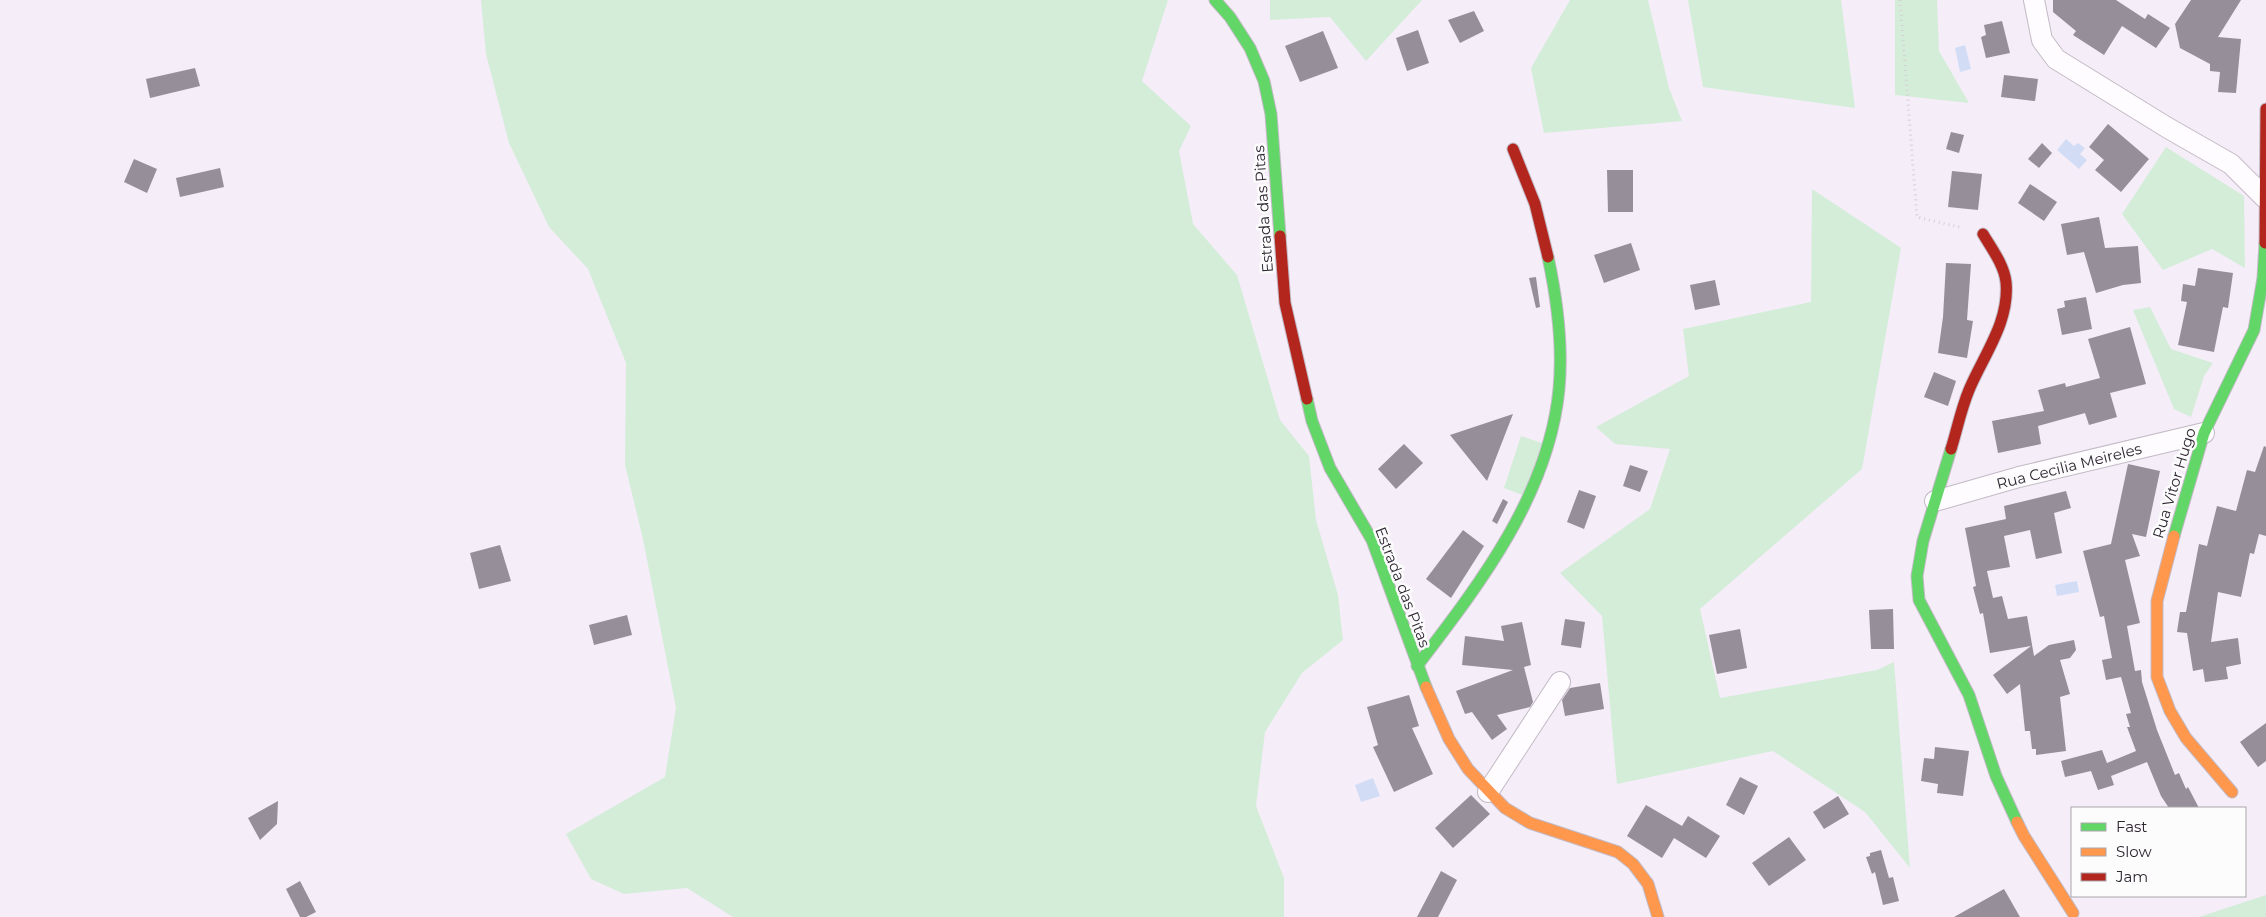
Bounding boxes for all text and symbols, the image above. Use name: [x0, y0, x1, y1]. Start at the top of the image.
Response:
street label: Estrada das Pitas: [1249, 145, 1277, 273]
street label: Rua Vitor Hugo: [2148, 425, 2200, 541]
street label: Rua Cecilia Meireles: [1994, 439, 2144, 493]
street label: Estrada das Pitas: [1371, 524, 1435, 650]
legend: [2071, 807, 2246, 897]
text: Fast: [2116, 817, 2147, 836]
text: Slow: [2116, 842, 2152, 861]
text: Jam: [2115, 867, 2148, 886]

